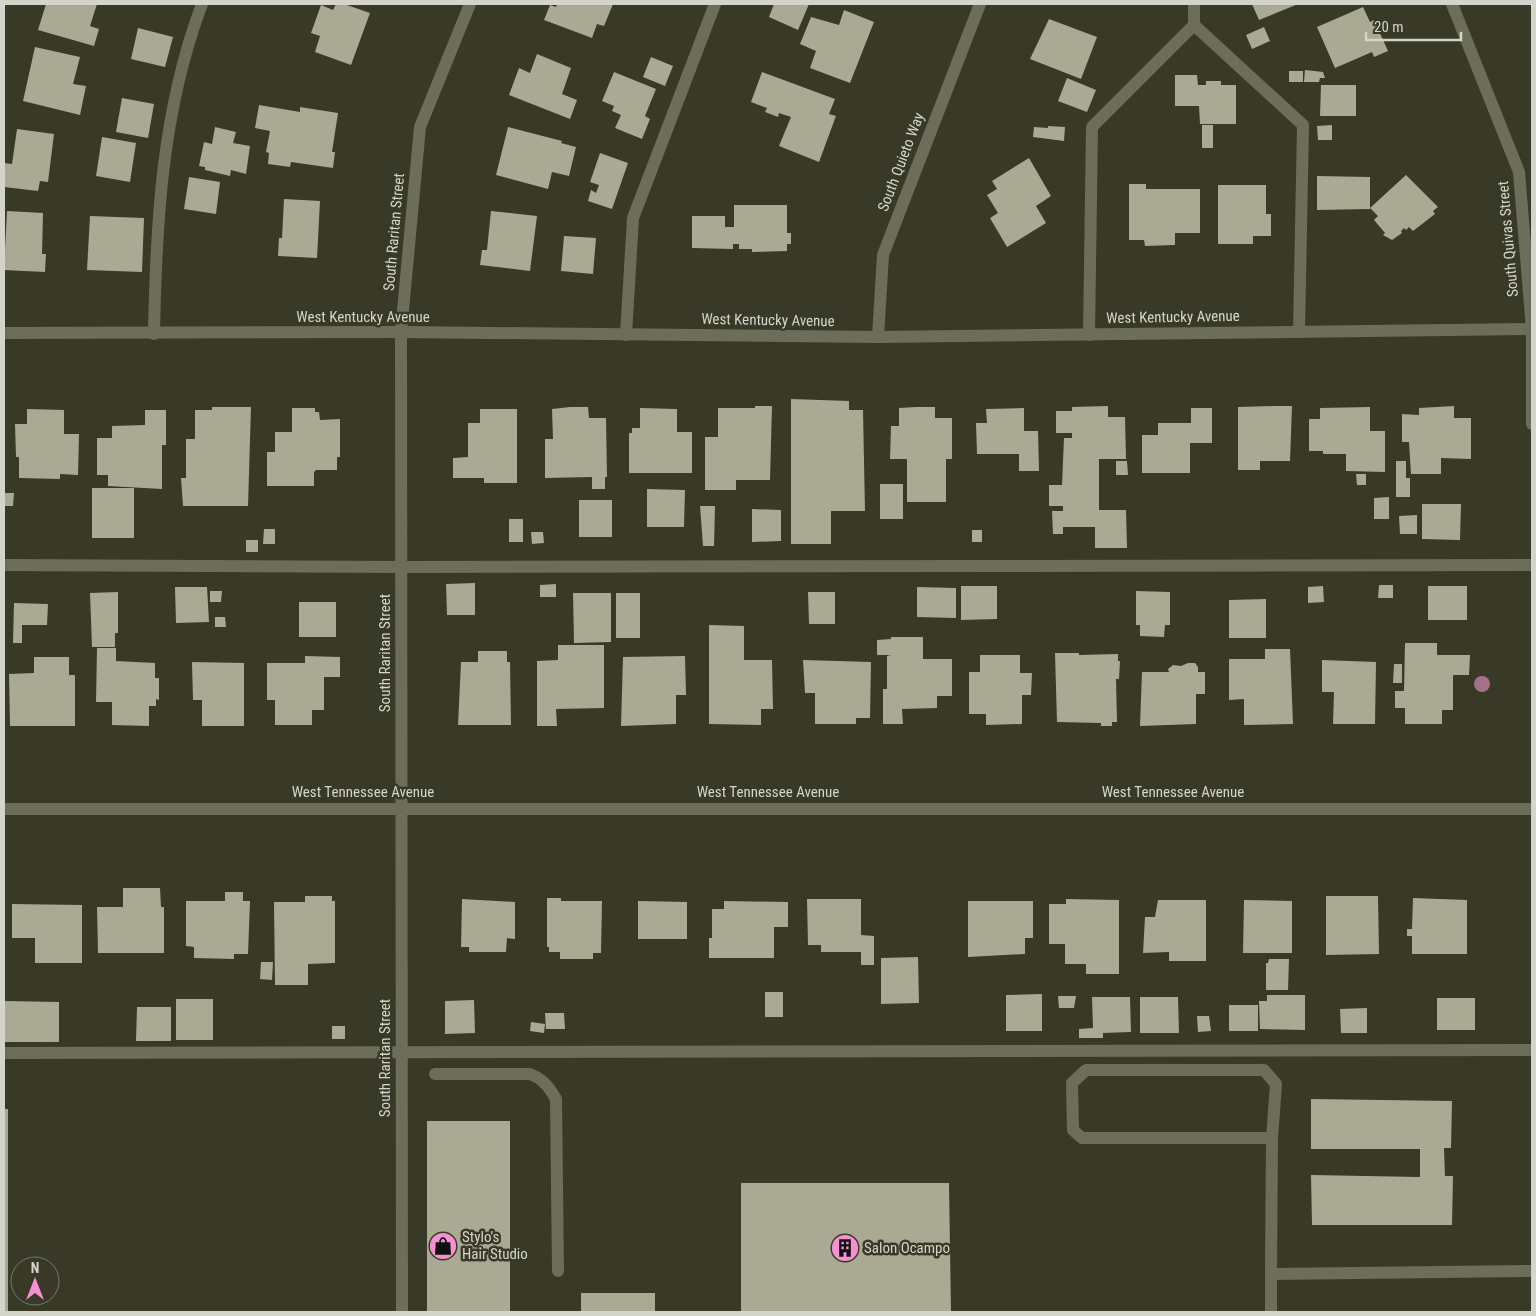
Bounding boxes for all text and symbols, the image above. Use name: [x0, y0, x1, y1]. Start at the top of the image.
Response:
scale bar: [1366, 10, 1461, 42]
text: 20 m: [1374, 18, 1404, 36]
street label: South Quieto Way: [874, 110, 928, 214]
street label: South Raritan Street: [380, 172, 408, 292]
street label: South Quivas Street: [1494, 180, 1522, 298]
street label: West Kentucky Avenue: [1106, 307, 1240, 327]
street label: West Kentucky Avenue: [296, 308, 430, 326]
street label: West Kentucky Avenue: [701, 310, 835, 330]
street label: South Raritan Street: [376, 594, 394, 712]
street label: West Tennessee Avenue: [292, 783, 434, 801]
street label: West Tennessee Avenue: [697, 783, 839, 801]
street label: West Tennessee Avenue: [1102, 783, 1244, 801]
street label: South Raritan Street: [376, 999, 394, 1117]
place label: Stylo's Hair Studio: [462, 1228, 528, 1263]
shop icon: Stylo's Hair Studio: [428, 1231, 458, 1261]
building icon: Salon Ocampo: [830, 1233, 860, 1263]
place label: Salon Ocampo: [864, 1239, 950, 1257]
north arrow: [10, 1256, 60, 1306]
text: N: [31, 1260, 39, 1276]

